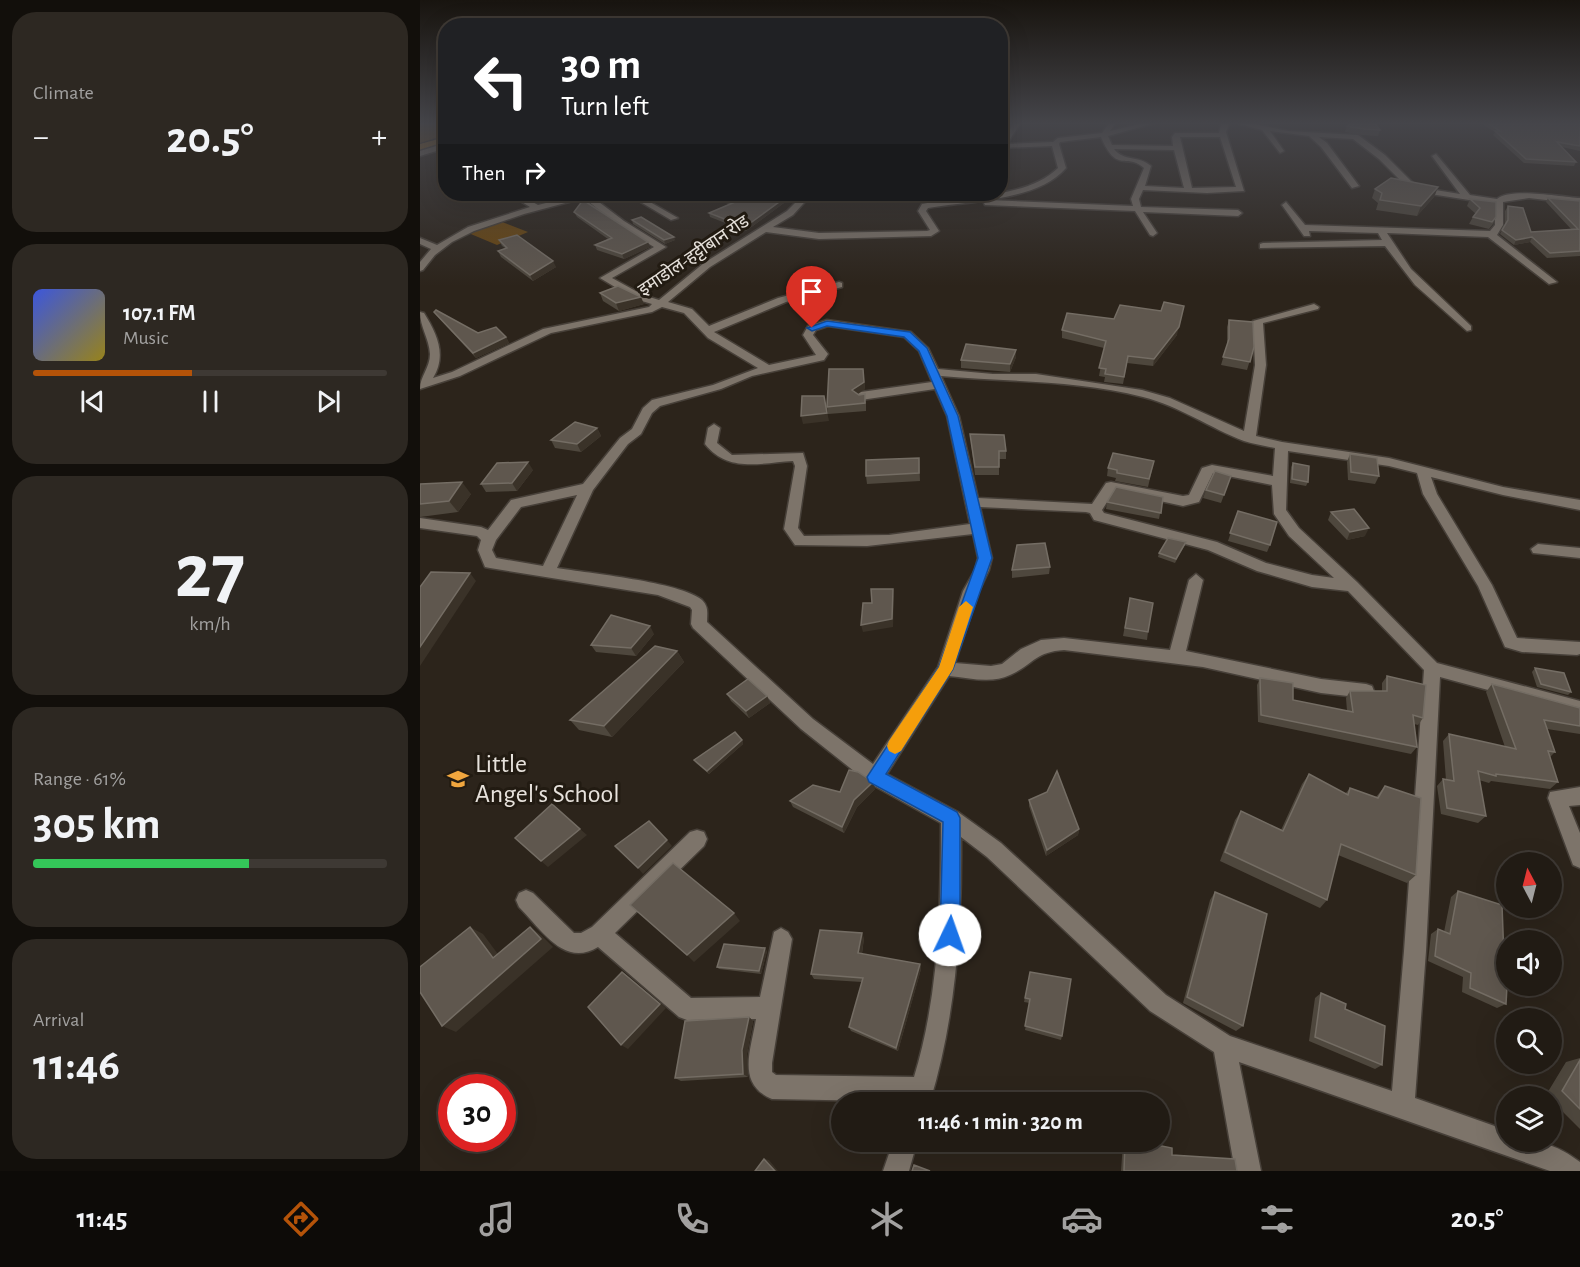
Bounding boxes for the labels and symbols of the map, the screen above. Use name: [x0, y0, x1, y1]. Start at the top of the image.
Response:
street label: इमाडोल-हट्टीबान रोड: [634, 211, 753, 300]
pin: [786, 266, 837, 328]
place label: Little Angel's School: [475, 751, 620, 807]
school or university icon: Little Angel's School: [446, 767, 470, 791]
north arrow: [1496, 852, 1562, 918]
position arrow: [918, 903, 982, 967]
speed limit sign: 30: [438, 1074, 516, 1152]

